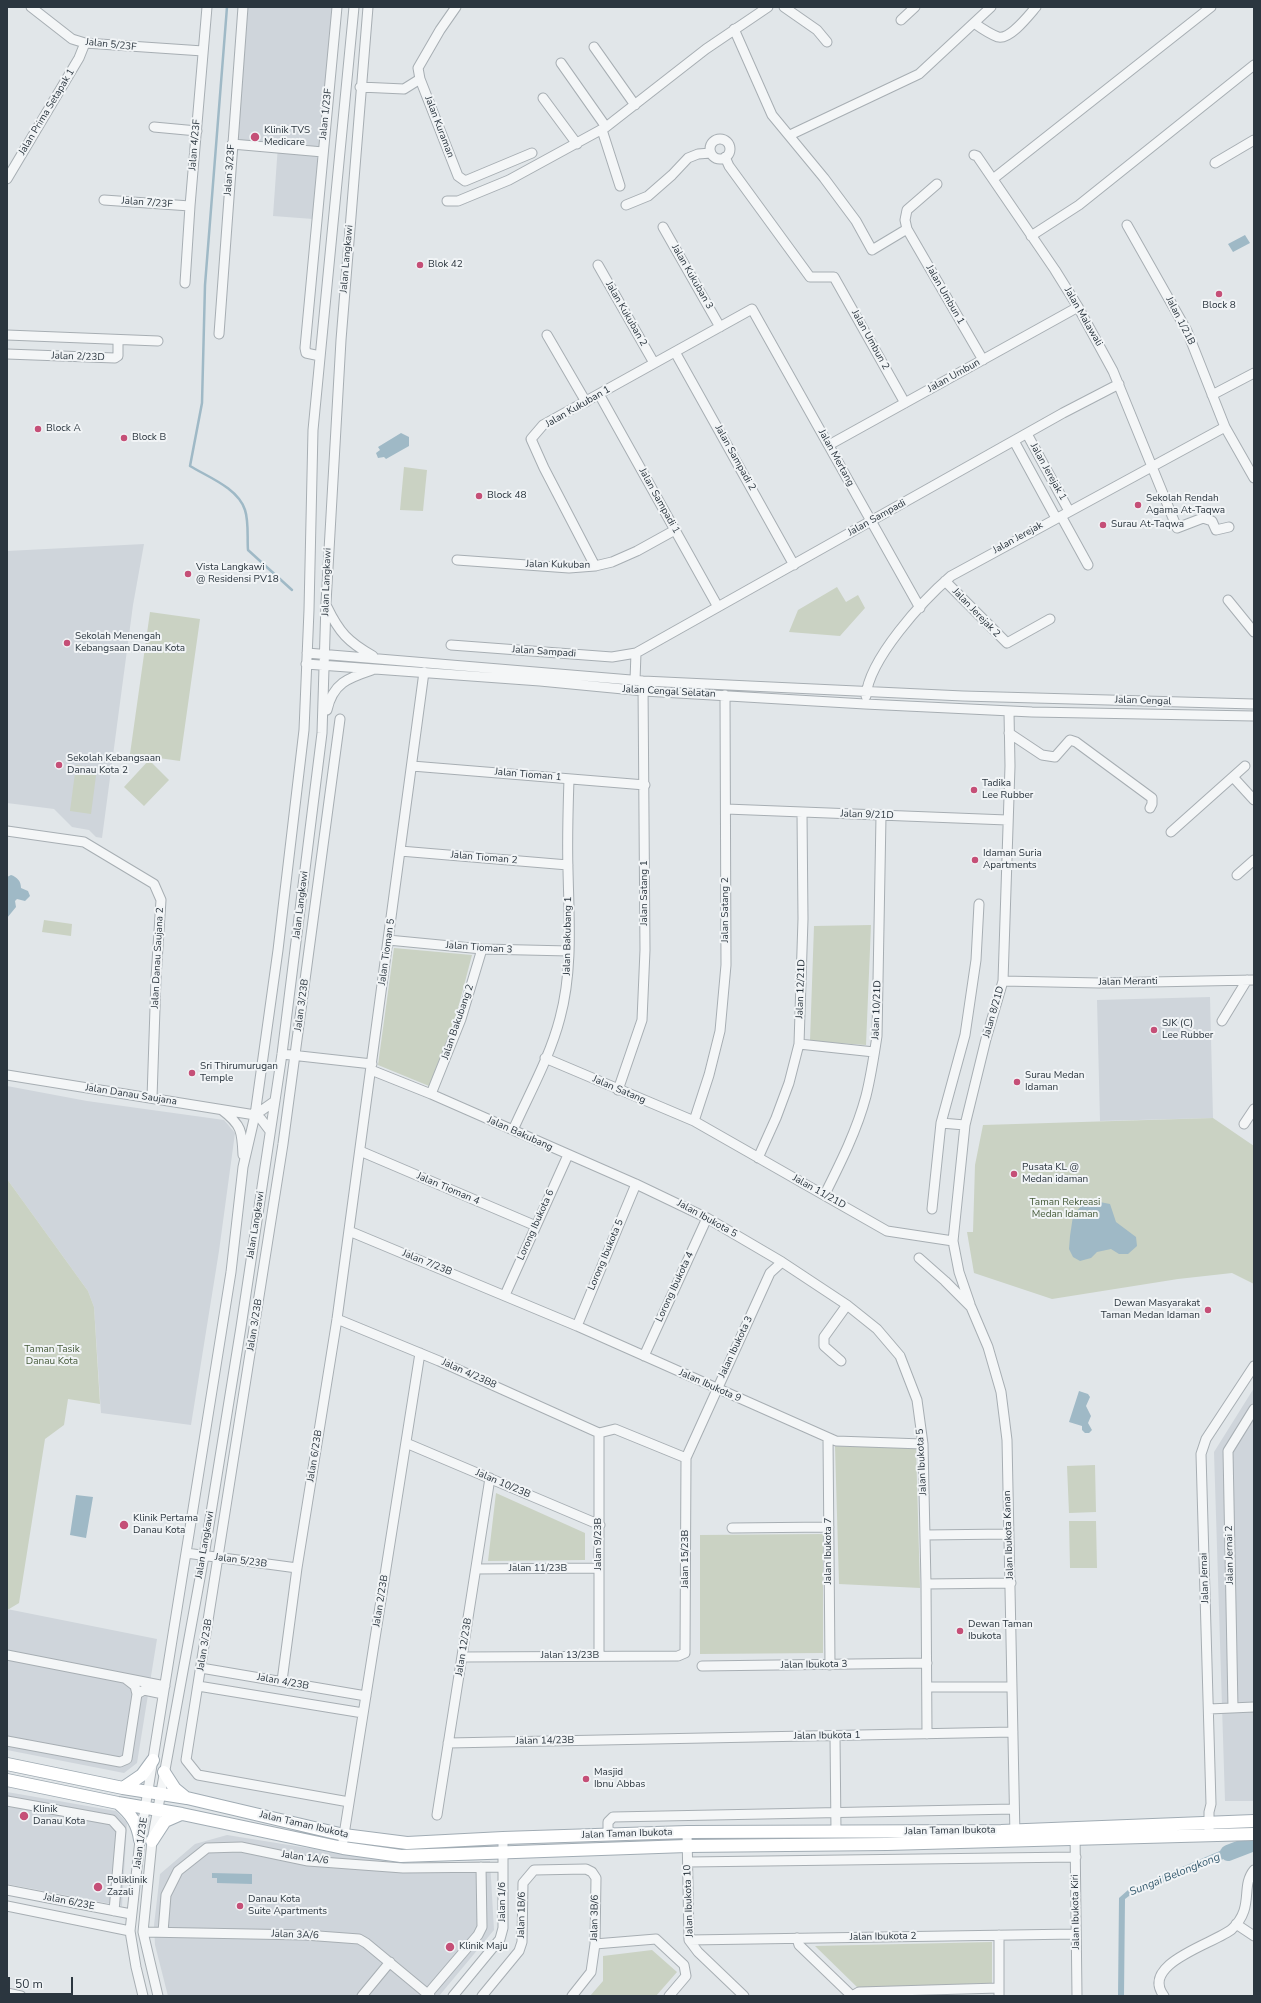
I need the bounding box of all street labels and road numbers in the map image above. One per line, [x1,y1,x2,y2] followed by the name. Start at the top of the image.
[85,36,137,54] street label: Jalan 5/23F
[16,67,78,157] street label: Jalan Prima Setapak 1
[317,88,335,140] street label: Jalan 1/23F
[422,94,456,160] street label: Jalan Kuraman
[187,119,203,171] street label: Jalan 4/23F
[222,144,238,196] street label: Jalan 3/23F
[121,195,173,211] street label: Jalan 7/23F
[338,224,356,294] street label: Jalan Langkawi
[669,242,715,312] street label: Jalan Kukuban 3
[923,263,967,327] street label: Jalan Umbun 1
[603,279,649,349] street label: Jalan Kukuban 2
[1061,285,1105,349] street label: Jalan Malawali
[1163,295,1197,347] street label: Jalan 1/21B
[849,308,891,372] street label: Jalan Umbun 2
[51,350,105,364] street label: Jalan 2/23D
[926,357,982,395] street label: Jalan Umbun
[543,384,613,430] street label: Jalan Kukuban 1
[712,423,758,493] street label: Jalan Sampadi 2
[815,427,857,489] street label: Jalan Mertang
[1027,441,1069,503] street label: Jalan Jerejak 1
[636,466,682,536] street label: Jalan Sampadi 1
[846,497,908,539] street label: Jalan Sampadi
[991,519,1045,557] street label: Jalan Jerejak
[320,548,334,616] street label: Jalan Langkawi
[526,558,590,572] street label: Jalan Kukuban
[950,586,1002,640] street label: Jalan Jerejak 2
[511,644,577,660] street label: Jalan Sampadi
[622,684,716,700] street label: Jalan Cengal Selatan
[1115,694,1171,708] street label: Jalan Cengal
[494,766,562,784] street label: Jalan Tioman 1
[840,808,894,822] street label: Jalan 9/21D
[450,849,518,867] street label: Jalan Tioman 2
[639,860,651,926] street label: Jalan Satang 1
[291,870,311,940] street label: Jalan Langkawi
[720,877,732,943] street label: Jalan Satang 2
[561,896,575,976] street label: Jalan Bakubang 1
[149,907,167,1009] street label: Jalan Danau Saujana 2
[376,918,398,986] street label: Jalan Tioman 5
[445,940,513,956] street label: Jalan Tioman 3
[794,959,808,1019] street label: Jalan 12/21D
[1098,975,1158,989] street label: Jalan Meranti
[292,978,312,1032] street label: Jalan 3/23B
[870,980,884,1040] street label: Jalan 10/21D
[439,983,477,1061] street label: Jalan Bakubang 2
[981,985,1007,1039] street label: Jalan 8/21D
[590,1073,648,1107] street label: Jalan Satang
[84,1082,178,1108] street label: Jalan Danau Saujana
[485,1114,555,1154] street label: Jalan Bakubang
[415,1170,481,1208] street label: Jalan Tioman 4
[790,1172,848,1212] street label: Jalan 11/21D
[515,1188,557,1262] street label: Lorong Ibukota 6
[245,1190,267,1260] street label: Jalan Langkawi
[675,1198,739,1240] street label: Jalan Ibukota 5
[586,1218,626,1292] street label: Lorong Ibukota 5
[400,1248,454,1278] street label: Jalan 7/23B
[654,1250,696,1324] street label: Lorong Ibukota 4
[245,1298,265,1352] street label: Jalan 3/23B
[716,1314,756,1380] street label: Jalan Ibukota 3
[440,1357,498,1391] street label: Jalan 4/23B8
[677,1367,743,1405] street label: Jalan Ibukota 9
[914,1428,930,1496] street label: Jalan Ibukota 5
[305,1429,325,1483] street label: Jalan 6/23B
[474,1467,532,1501] street label: Jalan 10/23B
[1001,1490,1017,1580] street label: Jalan Ibukota Kanan
[193,1510,217,1580] street label: Jalan Langkawi
[593,1518,605,1570] street label: Jalan 9/23B
[823,1518,835,1584] street label: Jalan Ibukota 7
[1223,1525,1237,1585] street label: Jalan Jernai 2
[680,1530,692,1588] street label: Jalan 15/23B
[214,1551,268,1571] street label: Jalan 5/23B
[1198,1553,1212,1603] street label: Jalan Jernai
[509,1563,567,1575] street label: Jalan 11/23B
[371,1574,391,1628] street label: Jalan 2/23B
[453,1617,475,1677] street label: Jalan 12/23B
[195,1618,215,1672] street label: Jalan 3/23B
[541,1650,599,1662] street label: Jalan 13/23B
[780,1658,848,1672] street label: Jalan Ibukota 3
[256,1672,310,1692] street label: Jalan 4/23B
[793,1729,861,1743] street label: Jalan Ibukota 1
[516,1734,574,1748] street label: Jalan 14/23B
[258,1809,350,1841] street label: Jalan Taman Ibukota
[131,1817,151,1869] street label: Jalan 1/23E
[904,1824,996,1838] street label: Jalan Taman Ibukota
[581,1826,673,1842] street label: Jalan Taman Ibukota
[281,1849,329,1867] street label: Jalan 1A/6
[682,1864,696,1938] street label: Jalan Ibukota 10
[1069,1874,1083,1950] street label: Jalan Ibukota Kiri
[497,1882,509,1922] street label: Jalan 1/6
[42,1891,96,1913] street label: Jalan 6/23E
[516,1892,528,1938] street label: Jalan 1B/6
[589,1895,601,1941] street label: Jalan 3B/6
[271,1928,319,1942] street label: Jalan 3A/6
[849,1930,917,1944] street label: Jalan Ibukota 2

